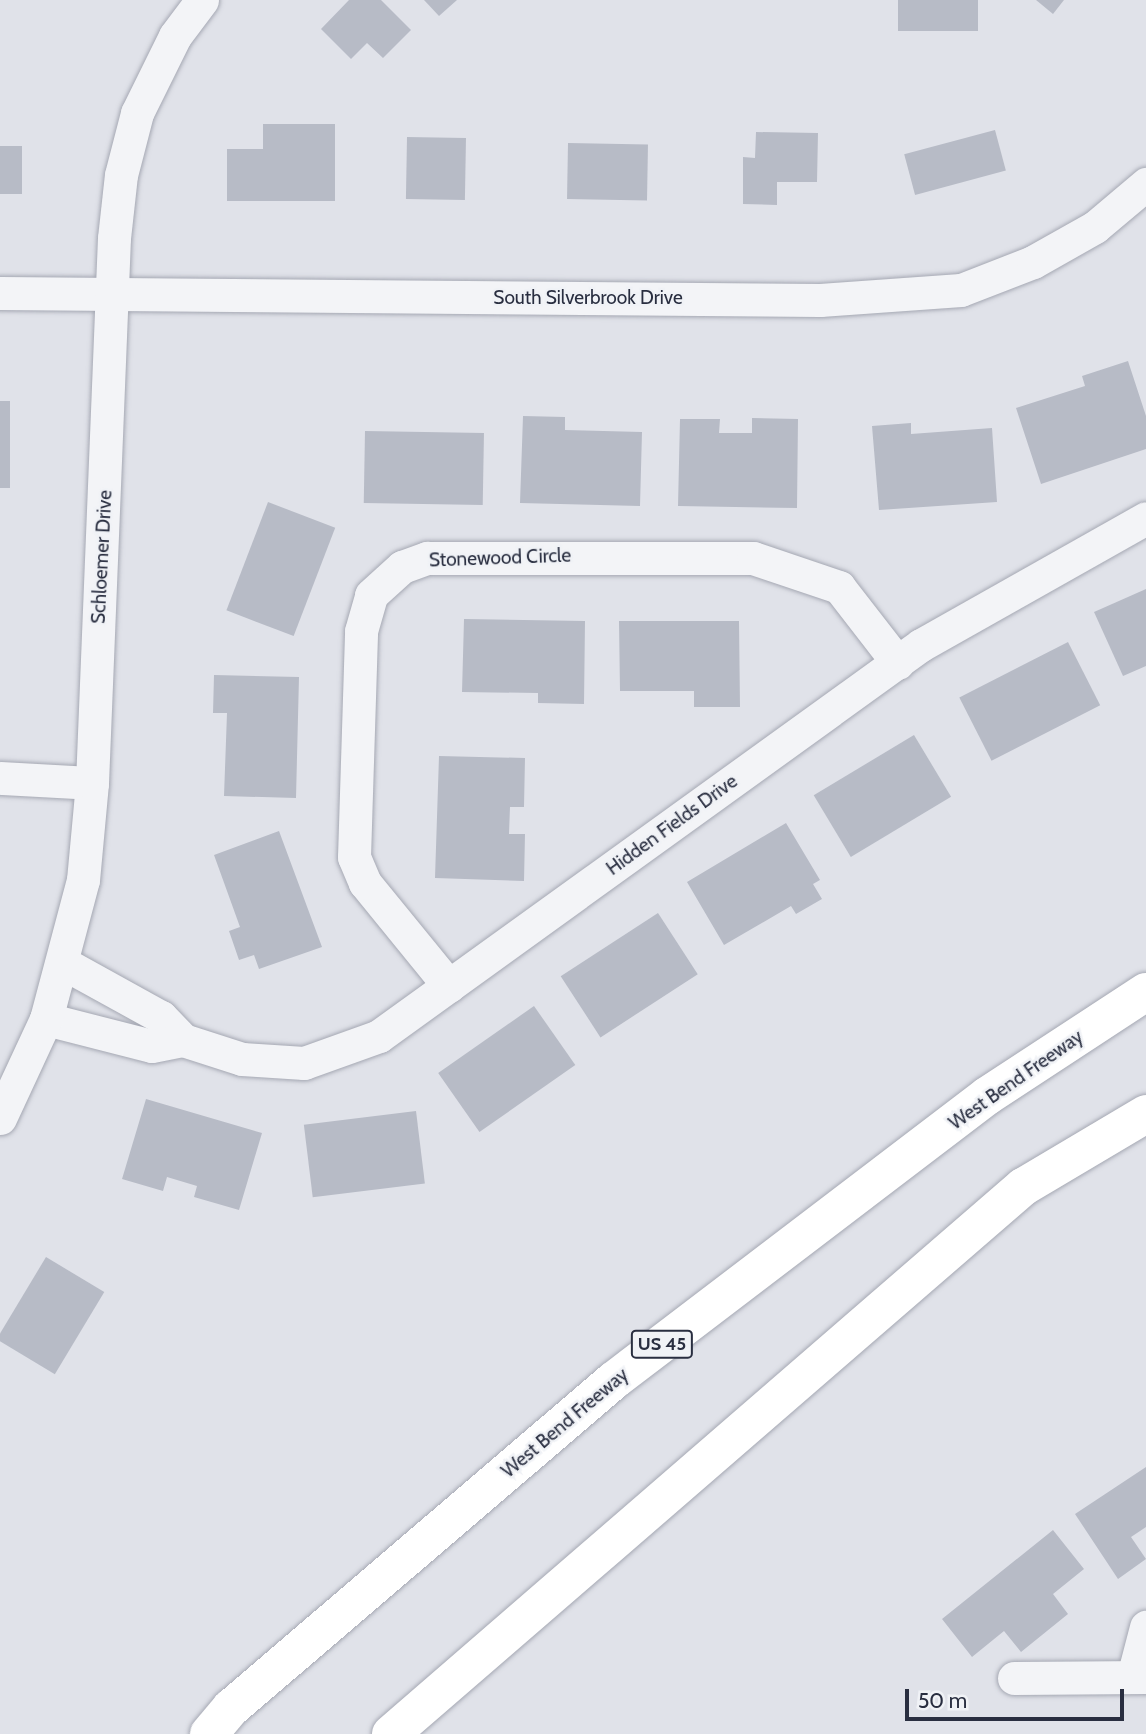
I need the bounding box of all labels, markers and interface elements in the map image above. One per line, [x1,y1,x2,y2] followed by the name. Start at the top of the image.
[493,287,683,309] street label: South Silverbrook Drive
[87,490,117,624] street label: Schloemer Drive
[429,544,571,572] street label: Stonewood Circle
[602,770,742,880] street label: Hidden Fields Drive
[945,1025,1087,1135] street label: West Bend Freeway
[630,1330,694,1358] road number: US 45
[497,1363,633,1483] street label: West Bend Freeway
[908,1674,1127,1718] scale bar
[918,1688,967,1713] text: 50 m

